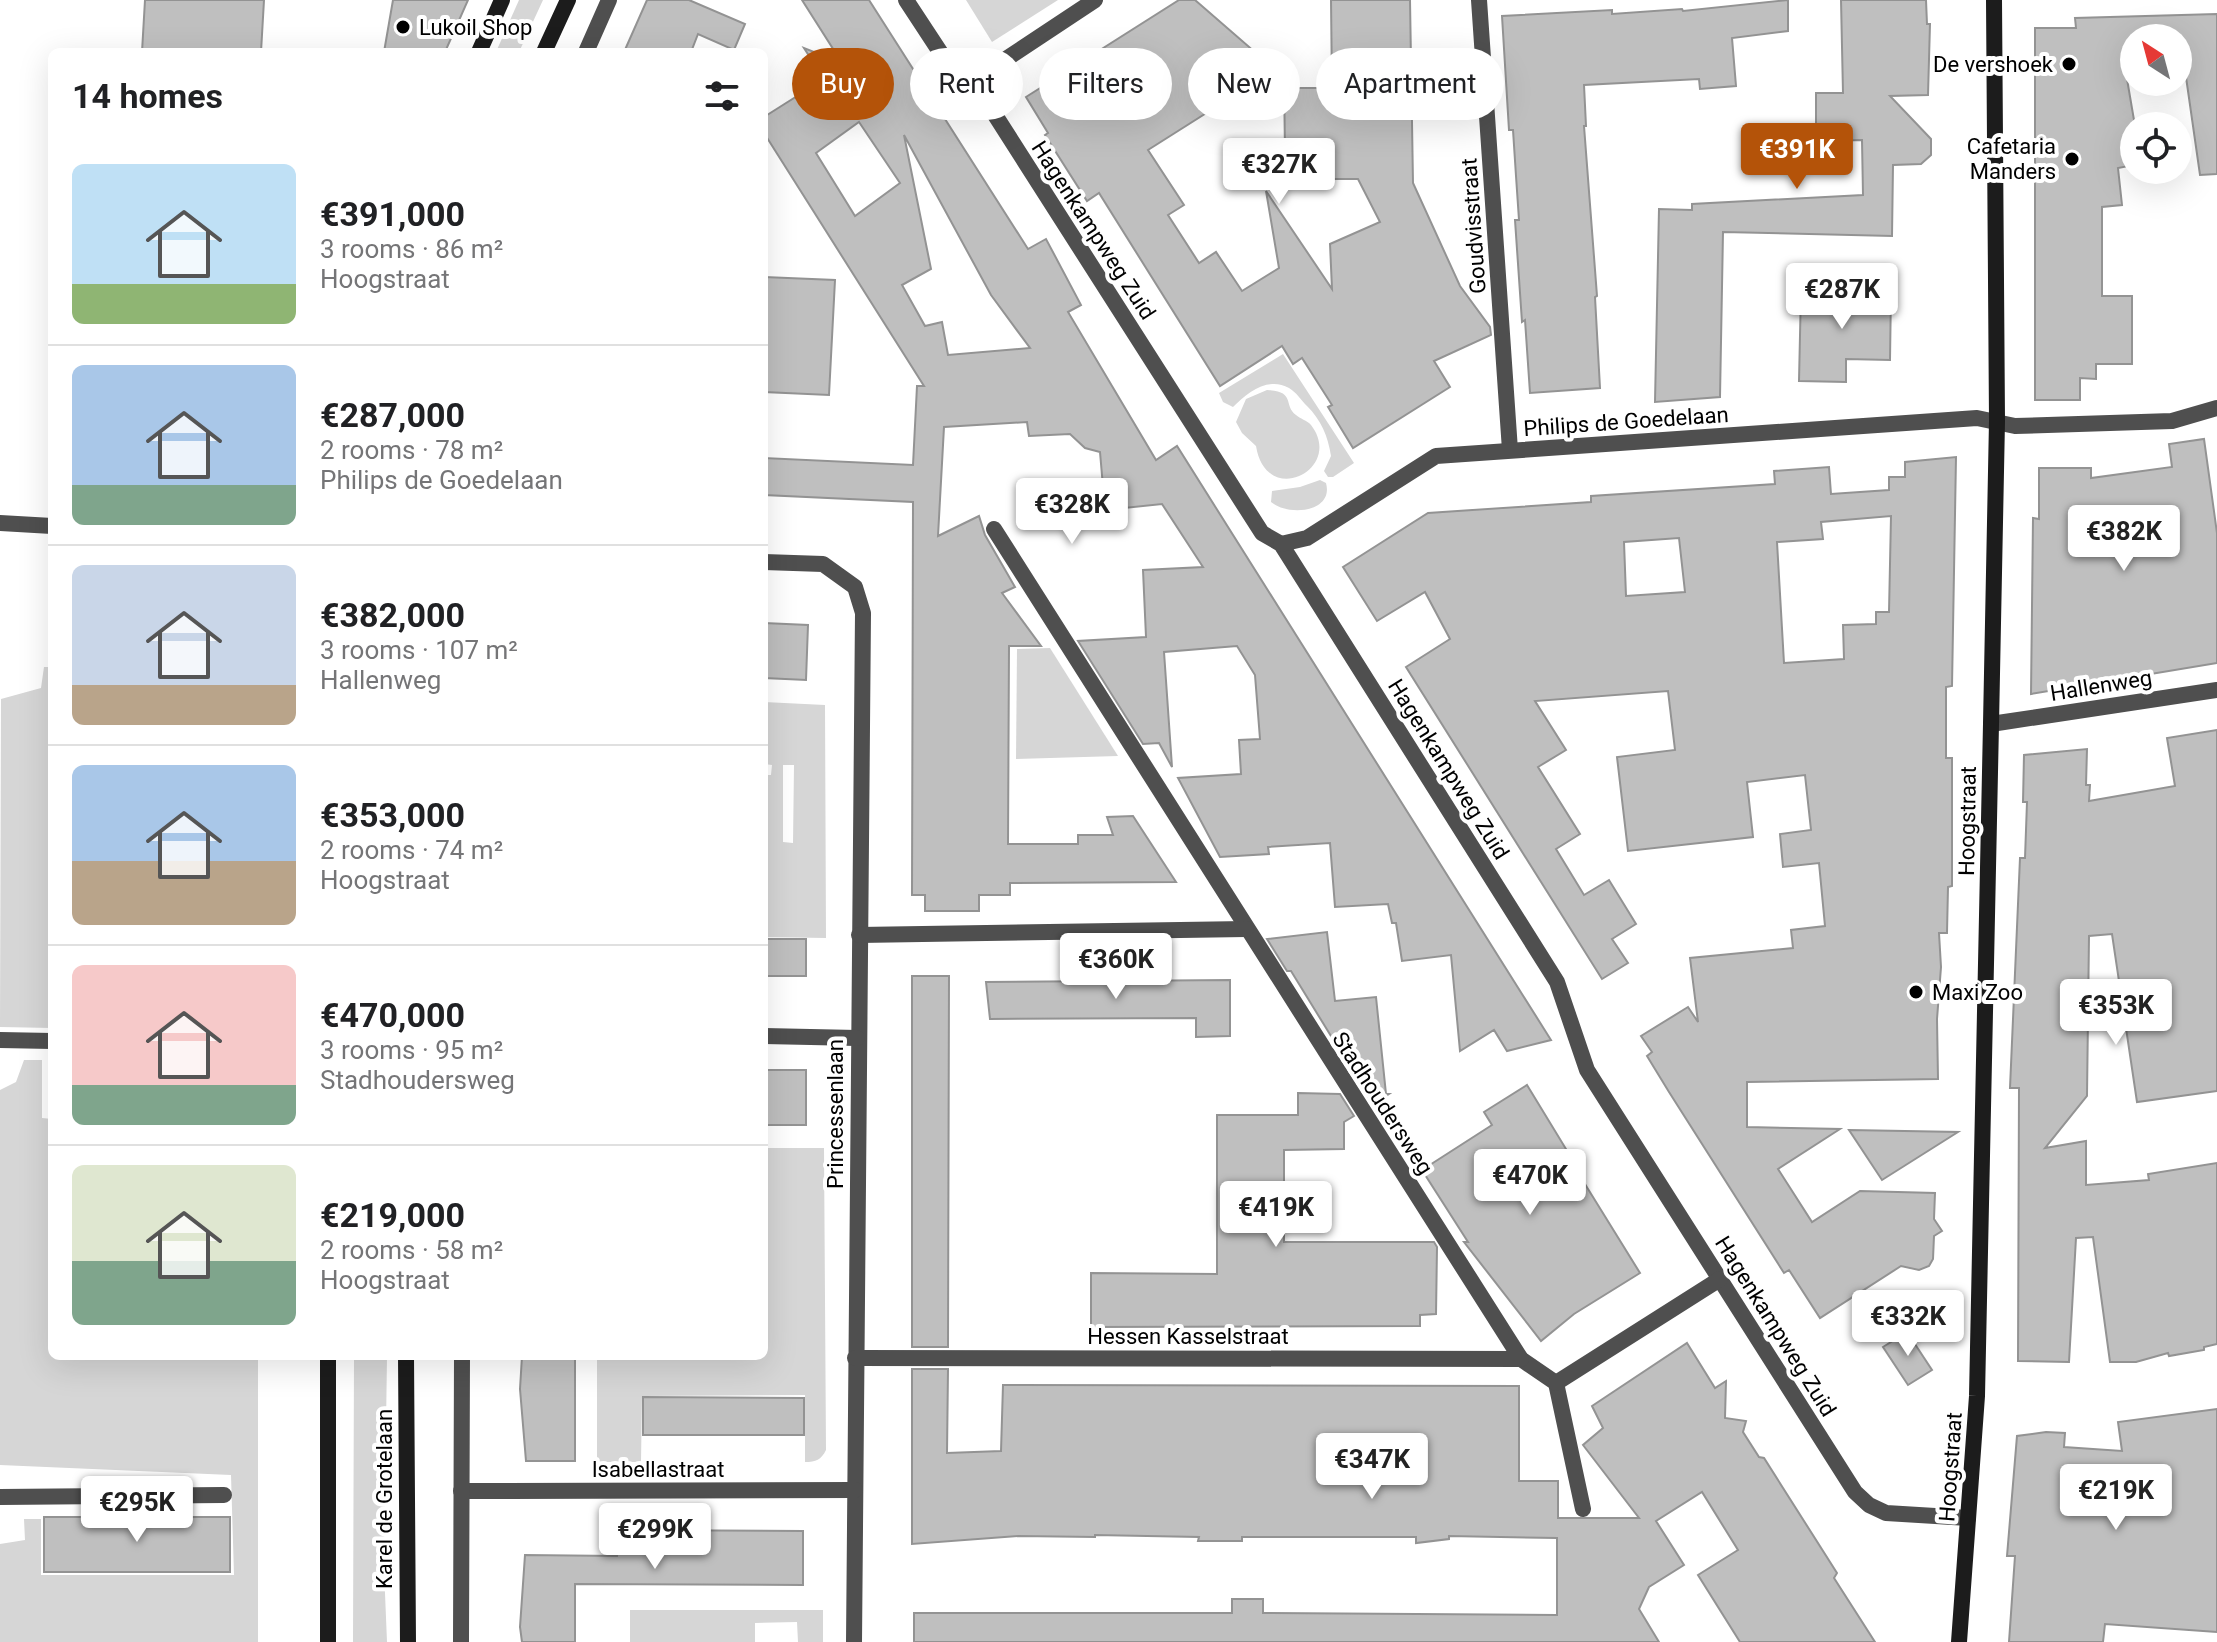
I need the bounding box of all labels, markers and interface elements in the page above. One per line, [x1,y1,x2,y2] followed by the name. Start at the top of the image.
[419,15,532,40] place label: Lukoil Shop
[394,18,412,36] marker: Lukoil Shop
[2120,24,2192,96] north arrow
[2120,24,2192,184] map controls
[792,48,894,120] chip: Buy
[910,48,1023,120] chip: Rent
[1039,48,1172,120] chip: Filters
[1188,48,1300,120] chip: New
[1316,48,1504,120] chip: Apartment
[1933,52,2054,77] place label: De vershoek
[2060,55,2078,73] marker: De vershoek
[700,74,744,118] icon: filters
[72,76,223,116] text: 14 homes
[2120,112,2192,184] button: locate
[1741,123,1853,191] pin: €391K
[1759,134,1835,164] text: €391K
[1967,134,2056,184] place label: Cafetaria Manders
[1027,136,1161,324] street label: Hagenkampweg Zuid
[1223,138,1335,206] pin: €327K
[1241,149,1317,179] text: €327K
[2063,150,2081,168] marker: Cafetaria Manders
[1456,157,1491,295] street label: Goudvisstraat
[320,194,465,234] text: €391,000
[136,196,232,292] icon: home
[320,234,503,264] text: 3 rooms · 86 m²
[1786,263,1898,331] pin: €287K
[320,264,450,294] text: Hoogstraat
[1804,274,1880,304] text: €287K
[320,395,465,435] text: €287,000
[136,397,232,493] icon: home
[1523,402,1729,441] street label: Philips de Goedelaan
[320,435,503,465] text: 2 rooms · 78 m²
[320,465,563,495] text: Philips de Goedelaan
[1016,478,1128,546] pin: €328K
[1034,489,1110,519] text: €328K
[2068,505,2180,573] pin: €382K
[2086,516,2162,546] text: €382K
[320,595,465,635] text: €382,000
[136,597,232,693] icon: home
[320,635,518,665] text: 3 rooms · 107 m²
[320,665,441,695] text: Hallenweg
[2048,665,2154,706] street label: Hallenweg
[1383,675,1514,864] street label: Hagenkampweg Zuid
[1954,766,1981,876] street label: Hoogstraat
[320,795,465,835] text: €353,000
[136,797,232,893] icon: home
[320,835,503,865] text: 2 rooms · 74 m²
[320,865,450,895] text: Hoogstraat
[1060,933,1172,1001] pin: €360K
[1078,944,1154,974] text: €360K
[2060,979,2172,1047] pin: €353K
[1932,980,2023,1005] place label: Maxi Zoo
[1907,983,1925,1001] marker: Maxi Zoo
[2078,990,2154,1020] text: €353K
[320,995,465,1035] text: €470,000
[136,997,232,1093] icon: home
[1327,1027,1438,1179] street label: Stadhoudersweg
[320,1035,503,1065] text: 3 rooms · 95 m²
[823,1039,848,1189] street label: Princessenlaan
[320,1065,515,1095] text: Stadhoudersweg
[1474,1149,1586,1217] pin: €470K
[1492,1160,1568,1190] text: €470K
[1220,1181,1332,1249] pin: €419K
[1238,1192,1314,1222] text: €419K
[320,1195,465,1235] text: €219,000
[136,1197,232,1293] icon: home
[1710,1232,1841,1421] street label: Hagenkampweg Zuid
[320,1235,503,1265] text: 2 rooms · 58 m²
[320,1265,450,1295] text: Hoogstraat
[1852,1290,1964,1358] pin: €332K
[1870,1301,1946,1331] text: €332K
[1087,1324,1289,1349] street label: Hessen Kasselstraat
[372,1409,397,1589] street label: Karel de Grotelaan
[1934,1411,1967,1523] street label: Hoogstraat
[1316,1433,1428,1501] pin: €347K
[1334,1444,1410,1474] text: €347K
[592,1457,724,1482] street label: Isabellastraat
[2060,1464,2172,1532] pin: €219K
[2078,1475,2154,1505] text: €219K
[81,1476,193,1544] pin: €295K
[99,1487,175,1517] text: €295K
[599,1503,711,1571] pin: €299K
[617,1514,693,1544] text: €299K

